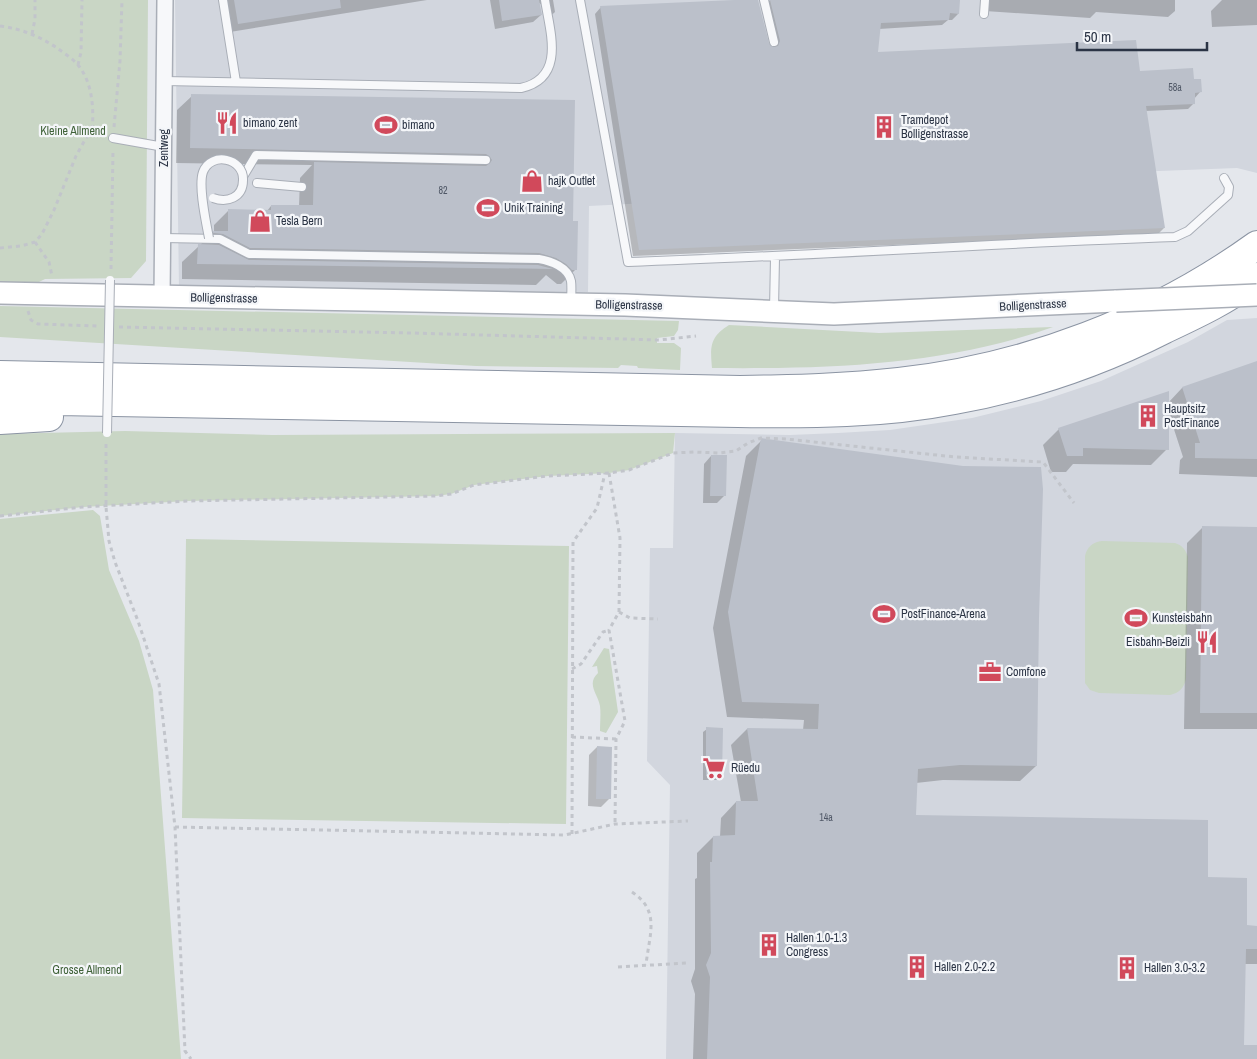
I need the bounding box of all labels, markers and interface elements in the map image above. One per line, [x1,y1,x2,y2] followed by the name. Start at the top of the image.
[1077,20,1207,52] scale bar
[1084,26,1111,47] text: 50 m
[1168,81,1182,94] house number: 58a
[214,110,240,136] restaurant icon: bimano zent
[373,112,399,138] sports icon: bimano
[901,112,968,142] place label: Tramdepot Bolligenstrasse
[871,114,897,140] building icon: Tramdepot Bolligenstrasse
[243,115,297,131] place label: bimano zent
[402,117,435,133] place label: bimano
[40,123,106,139] park label: Kleine Allmend
[156,129,172,167] street label: Zentweg
[519,168,545,194] shop icon: hajk Outlet
[548,173,595,189] place label: hajk Outlet
[438,184,448,197] house number: 82
[475,195,501,221] sports icon: Unik Training
[504,200,564,216] place label: Unik Training
[247,208,273,234] shop icon: Tesla Bern
[276,213,323,229] place label: Tesla Bern
[190,289,258,307] street label: Bolligenstrasse
[999,295,1067,315] street label: Bolligenstrasse
[595,296,663,314] street label: Bolligenstrasse
[1164,401,1219,431] place label: Hauptsitz PostFinance
[1135,403,1161,429] building icon: Hauptsitz PostFinance
[871,601,897,627] sports icon: PostFinance-Arena
[1123,605,1149,631] sports icon: Kunsteisbahn
[901,606,986,622] place label: PostFinance-Arena
[1152,610,1212,626] place label: Kunsteisbahn
[1194,629,1220,655] restaurant icon: Eisbahn-Beizli
[1126,634,1190,650] place label: Eisbahn-Beizli
[977,659,1003,685] office icon: Comfone
[1006,664,1046,680] place label: Comfone
[701,755,727,781] supermarket icon: Rüedu
[731,760,760,776] place label: Rüedu
[819,811,833,824] house number: 14a
[786,930,847,960] place label: Hallen 1.0-1.3 Congress
[756,932,782,958] building icon: Hallen 1.0-1.3 Congress
[904,954,930,980] building icon: Hallen 2.0-2.2
[1114,955,1140,981] building icon: Hallen 3.0-3.2
[934,959,995,975] place label: Hallen 2.0-2.2
[1144,960,1205,976] place label: Hallen 3.0-3.2
[52,962,122,978] park label: Grosse Allmend

